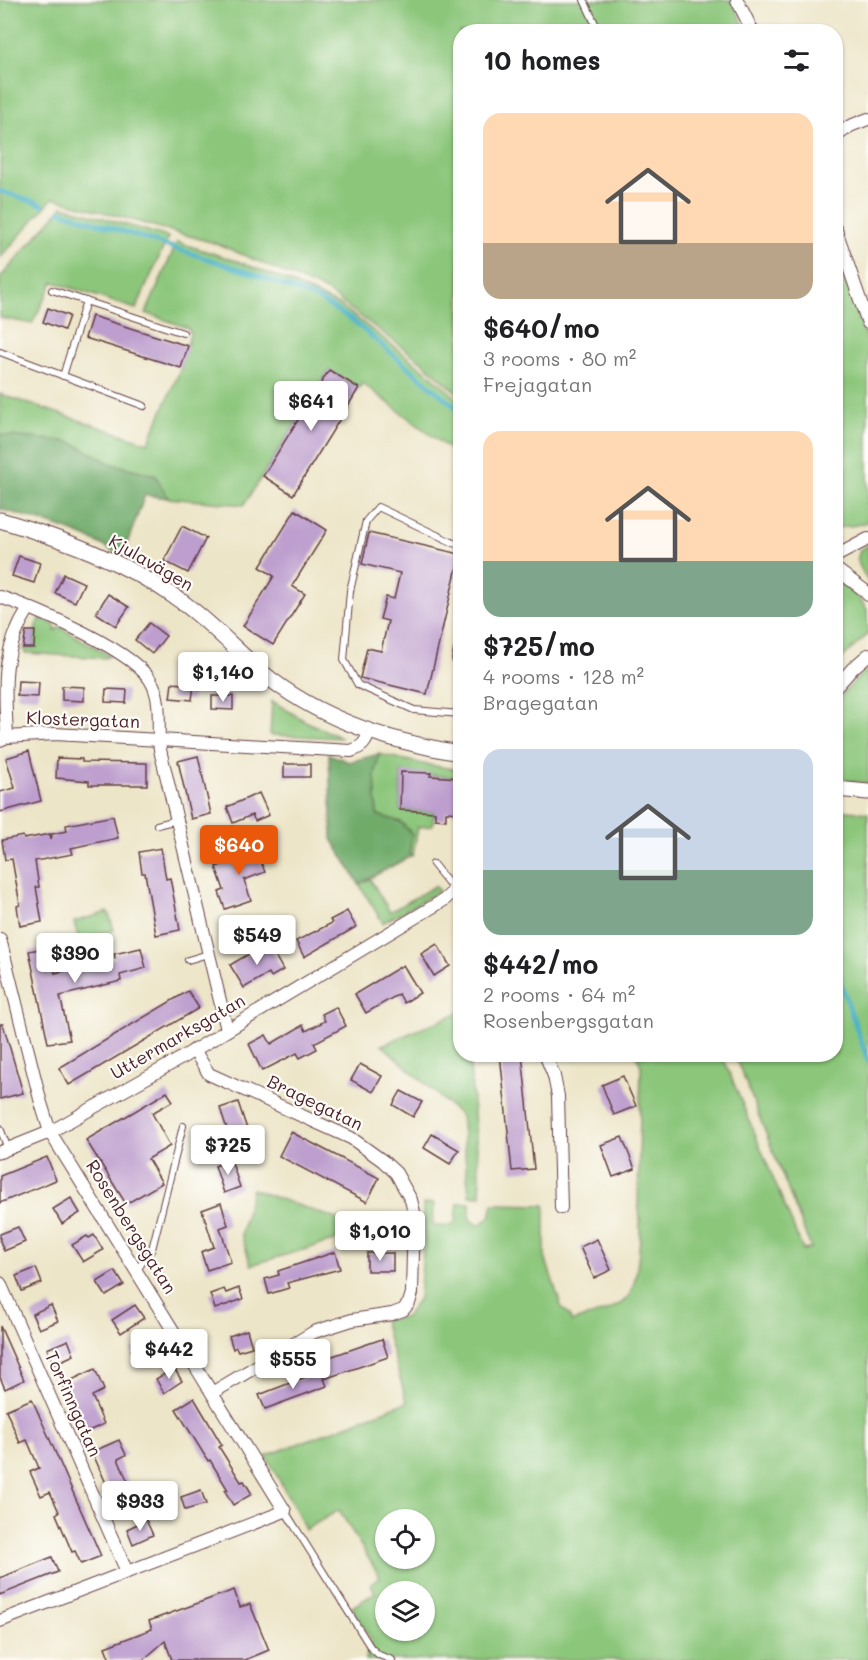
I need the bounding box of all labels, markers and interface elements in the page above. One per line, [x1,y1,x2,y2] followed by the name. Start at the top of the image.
[483,43,601,77] text: 10 homes
[780,44,813,77] icon: filters
[594,152,702,260] icon: home
[483,311,600,345] text: $640/mo
[483,345,636,371] text: 3 rooms · 80 m²
[483,371,592,397] text: Frejagatan
[275,381,347,432] pin: $641
[288,387,334,413] text: $641
[594,470,702,578] icon: home
[105,528,198,596] street label: Kjulavägen
[483,629,595,663] text: $725/mo
[174,652,272,703] pin: $1,140
[192,658,254,684] text: $1,140
[483,663,644,689] text: 4 rooms · 128 m²
[483,689,598,715] text: Bragegatan
[26,705,140,733] street label: Klostergatan
[594,788,702,896] icon: home
[203,825,275,876] pin: $640
[214,831,264,857] text: $640
[221,915,293,966] pin: $549
[233,921,281,947] text: $549
[39,933,111,984] pin: $390
[50,939,100,965] text: $390
[483,947,598,981] text: $442/mo
[483,981,635,1007] text: 2 rooms · 64 m²
[106,988,249,1084] street label: Uttermarksgatan
[483,1007,654,1033] text: Rosenbergsgatan
[264,1069,367,1136] street label: Bragegatan
[192,1125,264,1176] pin: $725
[205,1131,251,1157] text: $725
[81,1155,183,1298] street label: Rosenbergsgatan
[331,1211,429,1262] pin: $1,010
[349,1217,411,1243] text: $1,010
[133,1329,205,1380] pin: $442
[145,1335,193,1361] text: $442
[257,1339,329,1390] pin: $555
[269,1345,317,1371] text: $555
[40,1347,108,1460] street label: Torfinngatan
[104,1481,176,1532] pin: $933
[116,1487,164,1513] text: $933
[375,1509,435,1641] map controls
[375,1509,435,1569] button: locate
[375,1581,435,1641] button: layers

